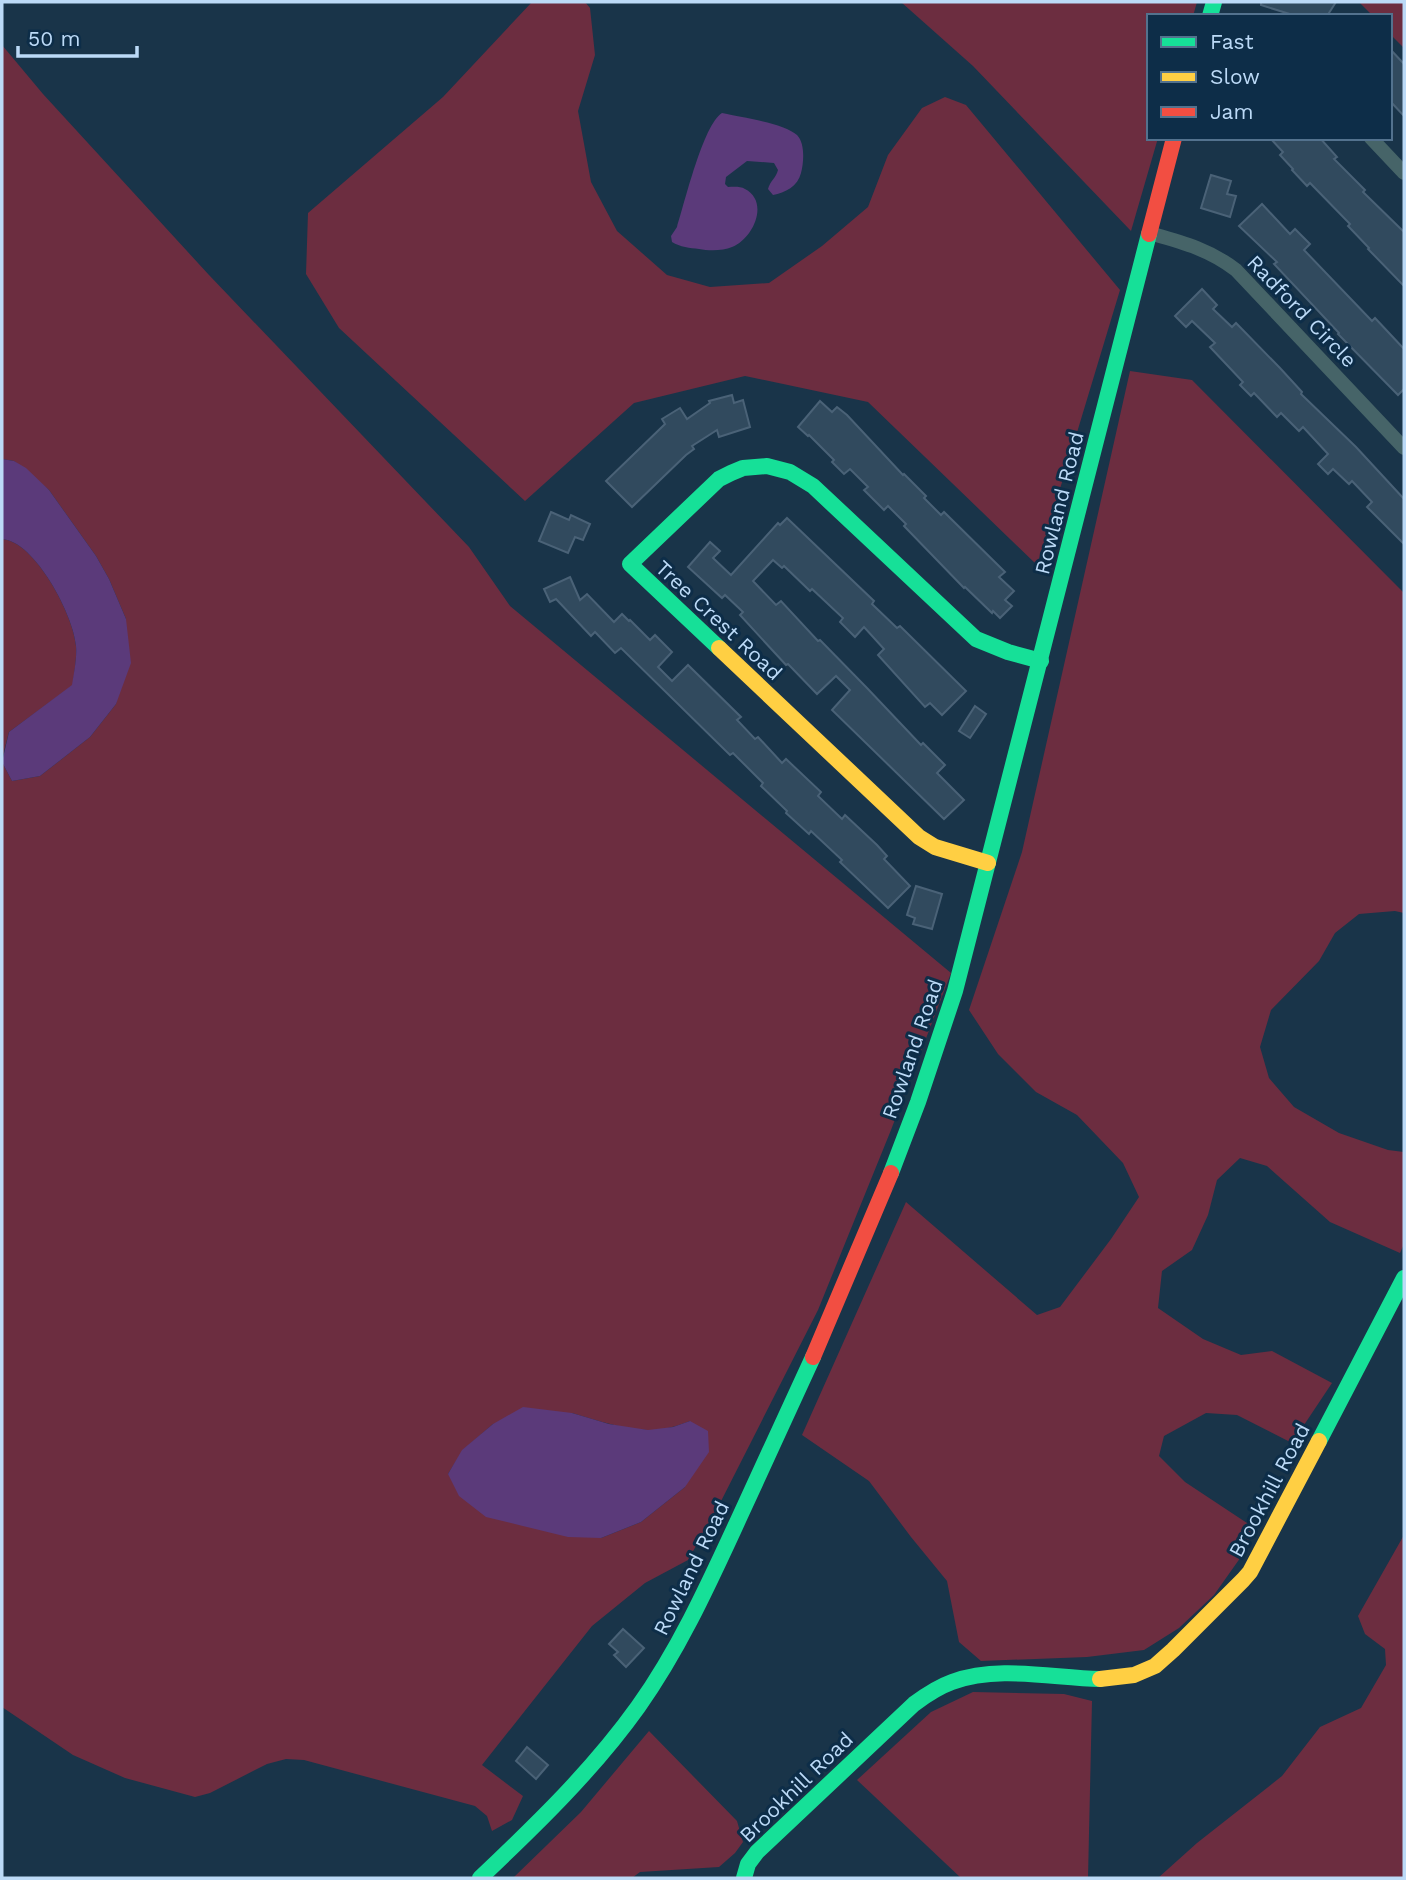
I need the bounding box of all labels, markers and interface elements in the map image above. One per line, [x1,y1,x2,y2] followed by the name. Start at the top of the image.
[18,14,136,58] scale bar
[1147,14,1392,140] legend
[28,26,80,51] text: 50 m
[1210,29,1254,54] text: Fast
[1210,64,1260,89] text: Slow
[1210,99,1253,124] text: Jam
[1242,250,1362,372] street label: Radford Circle
[1029,429,1089,577] street label: Rowland Road
[651,555,787,685] street label: Tree Crest Road
[876,976,948,1122] street label: Rowland Road
[1223,1419,1315,1561] street label: Brookhill Road
[648,1497,734,1639] street label: Rowland Road
[734,1727,858,1847] street label: Brookhill Road

